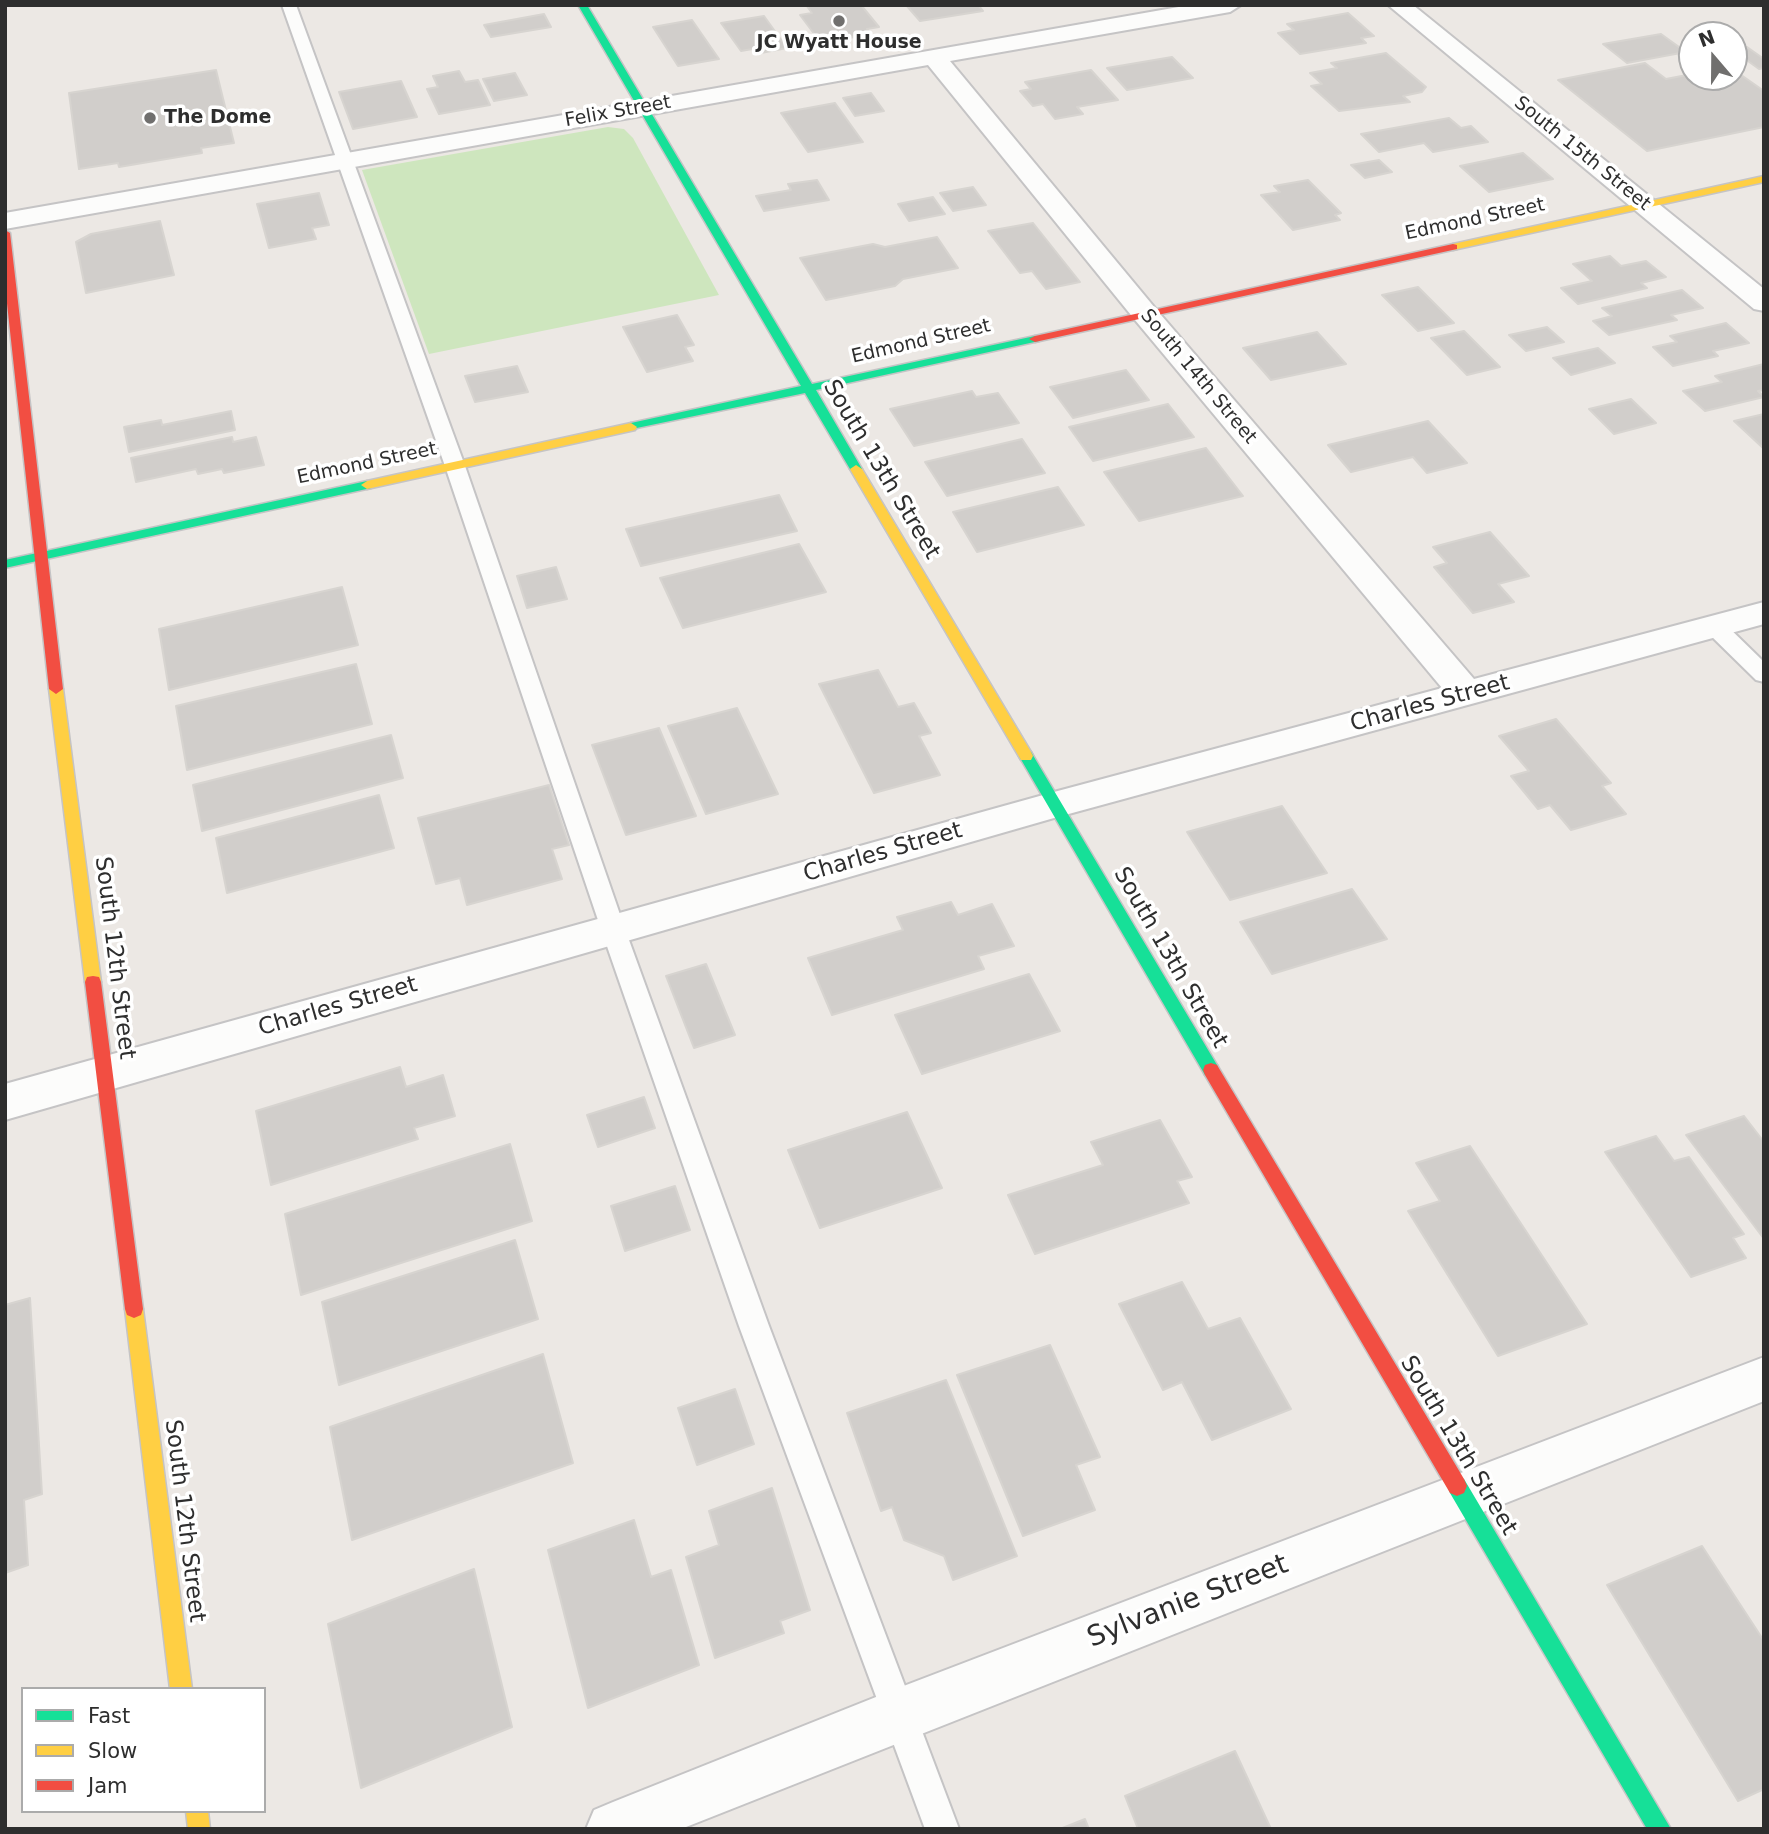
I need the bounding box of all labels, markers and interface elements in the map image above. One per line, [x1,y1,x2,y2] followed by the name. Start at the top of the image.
[831,13,847,29] marker: JC Wyatt House
[1678,21,1748,91] north arrow
[1695,25,1718,51] text: N
[756,32,922,54] place label: JC Wyatt House
[563,91,673,133] street label: Felix Street
[1509,92,1655,216] street label: South 15th Street
[164,107,271,129] place label: The Dome
[142,110,158,126] marker: The Dome
[1403,194,1547,246] street label: Edmond Street
[1135,305,1261,449] street label: South 14th Street
[849,315,993,369] street label: Edmond Street
[817,375,945,565] street label: South 13th Street
[295,438,439,490] street label: Edmond Street
[1347,669,1513,739] street label: Charles Street
[800,817,966,889] street label: Charles Street
[88,855,140,1061] street label: South 12th Street
[1107,863,1233,1053] street label: South 13th Street
[255,971,421,1043] street label: Charles Street
[1394,1351,1522,1541] street label: South 13th Street
[158,1418,210,1624] street label: South 12th Street
[1083,1548,1293,1656] street label: Sylvanie Street
[21,1687,266,1813] legend
[88,1704,130,1728] text: Fast
[88,1739,137,1763] text: Slow
[88,1774,128,1798] text: Jam

